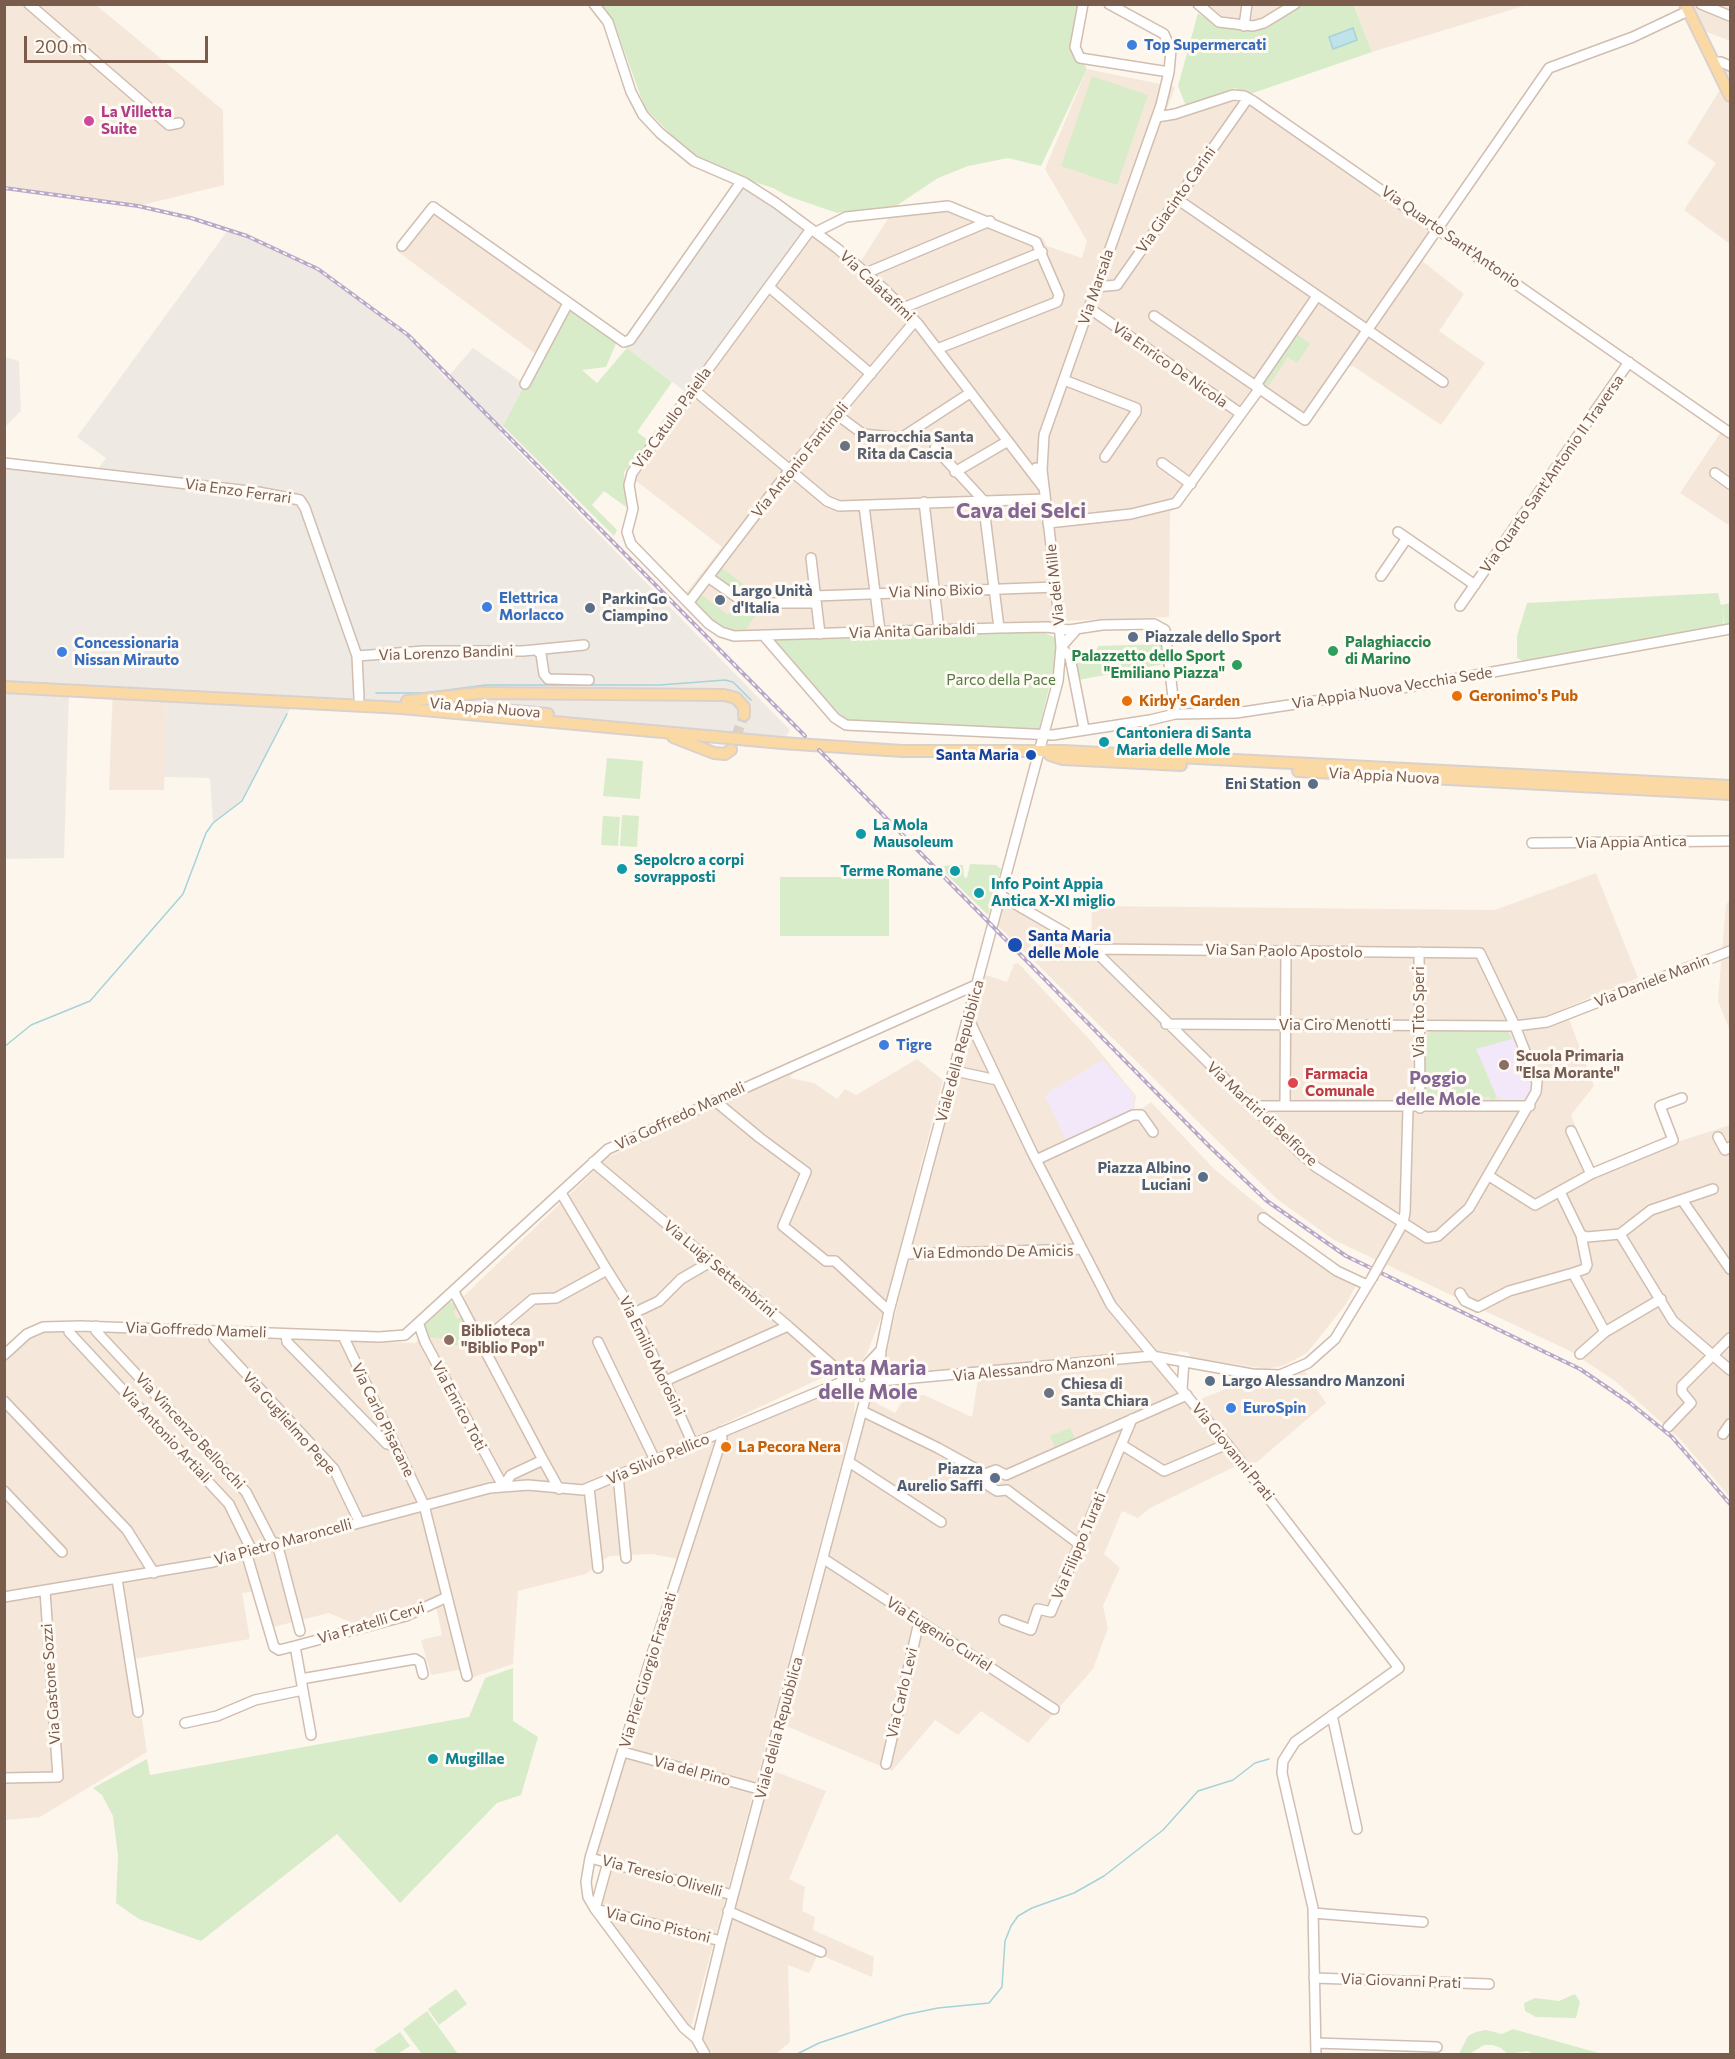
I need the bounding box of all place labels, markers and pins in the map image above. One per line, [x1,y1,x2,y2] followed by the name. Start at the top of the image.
[1144,36,1266,54] place label: Top Supermercati
[1125,38,1139,52] marker: Top Supermercati
[101,103,172,138] place label: La Villetta Suite
[82,114,96,128] marker: La Villetta Suite
[857,428,974,463] place label: Parrocchia Santa Rita da Cascia
[838,439,852,453] marker: Parrocchia Santa Rita da Cascia
[732,582,813,617] place label: Largo Unità d'Italia
[499,589,564,624] place label: Elettrica Morlacco
[602,590,668,625] place label: ParkinGo Ciampino
[713,593,727,607] marker: Largo Unità d'Italia
[480,600,494,614] marker: Elettrica Morlacco
[583,601,597,615] marker: ParkinGo Ciampino
[1145,628,1281,646] place label: Piazzale dello Sport
[1126,630,1140,644] marker: Piazzale dello Sport
[1345,633,1431,668] place label: Palaghiaccio di Marino
[74,634,179,669] place label: Concessionaria Nissan Mirauto
[1326,644,1340,658] marker: Palaghiaccio di Marino
[55,645,69,659] marker: Concessionaria Nissan Mirauto
[1072,647,1225,682] place label: Palazzetto dello Sport "Emiliano Piazza"
[1230,658,1244,672] marker: Palazzetto dello Sport "Emiliano Piazza"
[1469,687,1578,705] place label: Geronimo's Pub
[1450,689,1464,703] marker: Geronimo's Pub
[1139,692,1240,710] place label: Kirby's Garden
[1120,694,1134,708] marker: Kirby's Garden
[1116,724,1251,759] place label: Cantoniera di Santa Maria delle Mole
[1097,735,1111,749] marker: Cantoniera di Santa Maria delle Mole
[936,746,1019,764] place label: Santa Maria
[1024,748,1038,762] marker: Santa Maria
[1225,775,1301,793] place label: Eni Station
[1306,777,1320,791] marker: Eni Station
[873,816,953,851] place label: La Mola Mausoleum
[854,827,868,841] marker: La Mola Mausoleum
[634,851,744,886] place label: Sepolcro a corpi sovrapposti
[615,862,629,876] marker: Sepolcro a corpi sovrapposti
[840,862,943,880] place label: Terme Romane
[948,864,962,878] marker: Terme Romane
[991,875,1115,910] place label: Info Point Appia Antica X-XI miglio
[972,886,986,900] marker: Info Point Appia Antica X-XI miglio
[1028,927,1111,962] place label: Santa Maria delle Mole
[1006,936,1024,954] marker: Santa Maria delle Mole
[896,1036,932,1054] place label: Tigre
[877,1038,891,1052] marker: Tigre
[1516,1047,1624,1082] place label: Scuola Primaria "Elsa Morante"
[1497,1058,1511,1072] marker: Scuola Primaria "Elsa Morante"
[1305,1065,1374,1100] place label: Farmacia Comunale
[1286,1076,1300,1090] marker: Farmacia Comunale
[1097,1159,1191,1194] place label: Piazza Albino Luciani
[1196,1170,1210,1184] marker: Piazza Albino Luciani
[461,1322,545,1357] place label: Biblioteca "Biblio Pop"
[442,1333,456,1347] marker: Biblioteca "Biblio Pop"
[1222,1372,1405,1390] place label: Largo Alessandro Manzoni
[1203,1374,1217,1388] marker: Largo Alessandro Manzoni
[1061,1375,1149,1410] place label: Chiesa di Santa Chiara
[1042,1386,1056,1400] marker: Chiesa di Santa Chiara
[1243,1399,1306,1417] place label: EuroSpin
[1224,1401,1238,1415] marker: EuroSpin
[738,1438,841,1456] place label: La Pecora Nera
[719,1440,733,1454] marker: La Pecora Nera
[897,1460,983,1495] place label: Piazza Aurelio Saffi
[988,1471,1002,1485] marker: Piazza Aurelio Saffi
[445,1750,504,1768] place label: Mugillae
[426,1752,440,1766] marker: Mugillae

